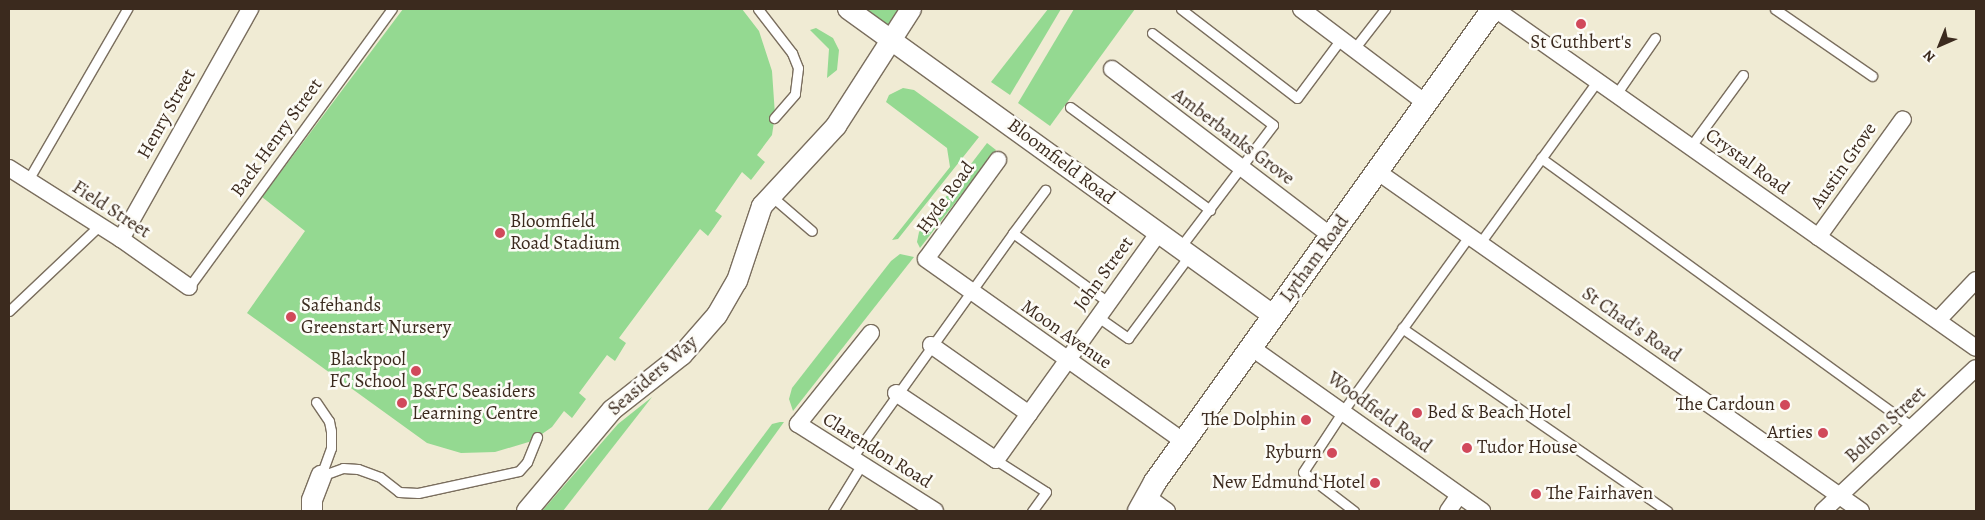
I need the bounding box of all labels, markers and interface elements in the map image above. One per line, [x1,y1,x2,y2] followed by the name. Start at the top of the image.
[1575,18,1587,30] marker: St Cuthbert's
[1915,20,1965,70] north arrow
[1530,32,1632,54] place label: St Cuthbert's
[1919,46,1940,67] text: N
[133,65,201,163] street label: Henry Street
[226,74,328,202] street label: Back Henry Street
[1167,84,1299,190] street label: Amberbanks Grove
[1003,114,1119,210] street label: Bloomfield Road
[1806,119,1882,213] street label: Austin Grove
[1701,124,1793,200] street label: Crystal Road
[912,157,980,239] street label: Hyde Road
[68,176,154,244] street label: Field Street
[510,211,620,255] place label: Bloomfield Road Stadium
[1276,211,1354,307] street label: Lytham Road
[494,227,506,239] marker: Bloomfield Road Stadium
[1070,233,1138,315] street label: John Street
[1577,283,1685,367] street label: St Chad's Road
[301,295,451,339] place label: Safehands Greenstart Nursery
[1016,295,1116,375] street label: Moon Avenue
[285,311,297,323] marker: Safehands Greenstart Nursery
[604,331,702,421] street label: Seasiders Way
[329,349,406,393] place label: Blackpool FC School
[410,365,422,377] marker: Blackpool FC School
[1322,368,1436,458] street label: Woodfield Road
[412,381,538,425] place label: B&FC Seasiders Learning Centre
[1841,382,1931,468] street label: Bolton Street
[1676,394,1775,416] place label: The Cardoun
[396,397,408,409] marker: B&FC Seasiders Learning Centre
[1779,399,1791,411] marker: The Cardoun
[1427,402,1571,424] place label: Bed & Beach Hotel
[1411,407,1423,419] marker: Bed & Beach Hotel
[818,408,936,494] street label: Clarendon Road
[1202,409,1296,431] place label: The Dolphin
[1300,414,1312,426] marker: The Dolphin
[1767,422,1813,444] place label: Arties
[1817,427,1829,439] marker: Arties
[1477,437,1578,459] place label: Tudor House
[1265,442,1322,464] place label: Ryburn
[1461,442,1473,454] marker: Tudor House
[1326,447,1338,459] marker: Ryburn
[1212,472,1365,494] place label: New Edmund Hotel
[1369,477,1381,489] marker: New Edmund Hotel
[1546,483,1653,505] place label: The Fairhaven
[1530,488,1542,500] marker: The Fairhaven

